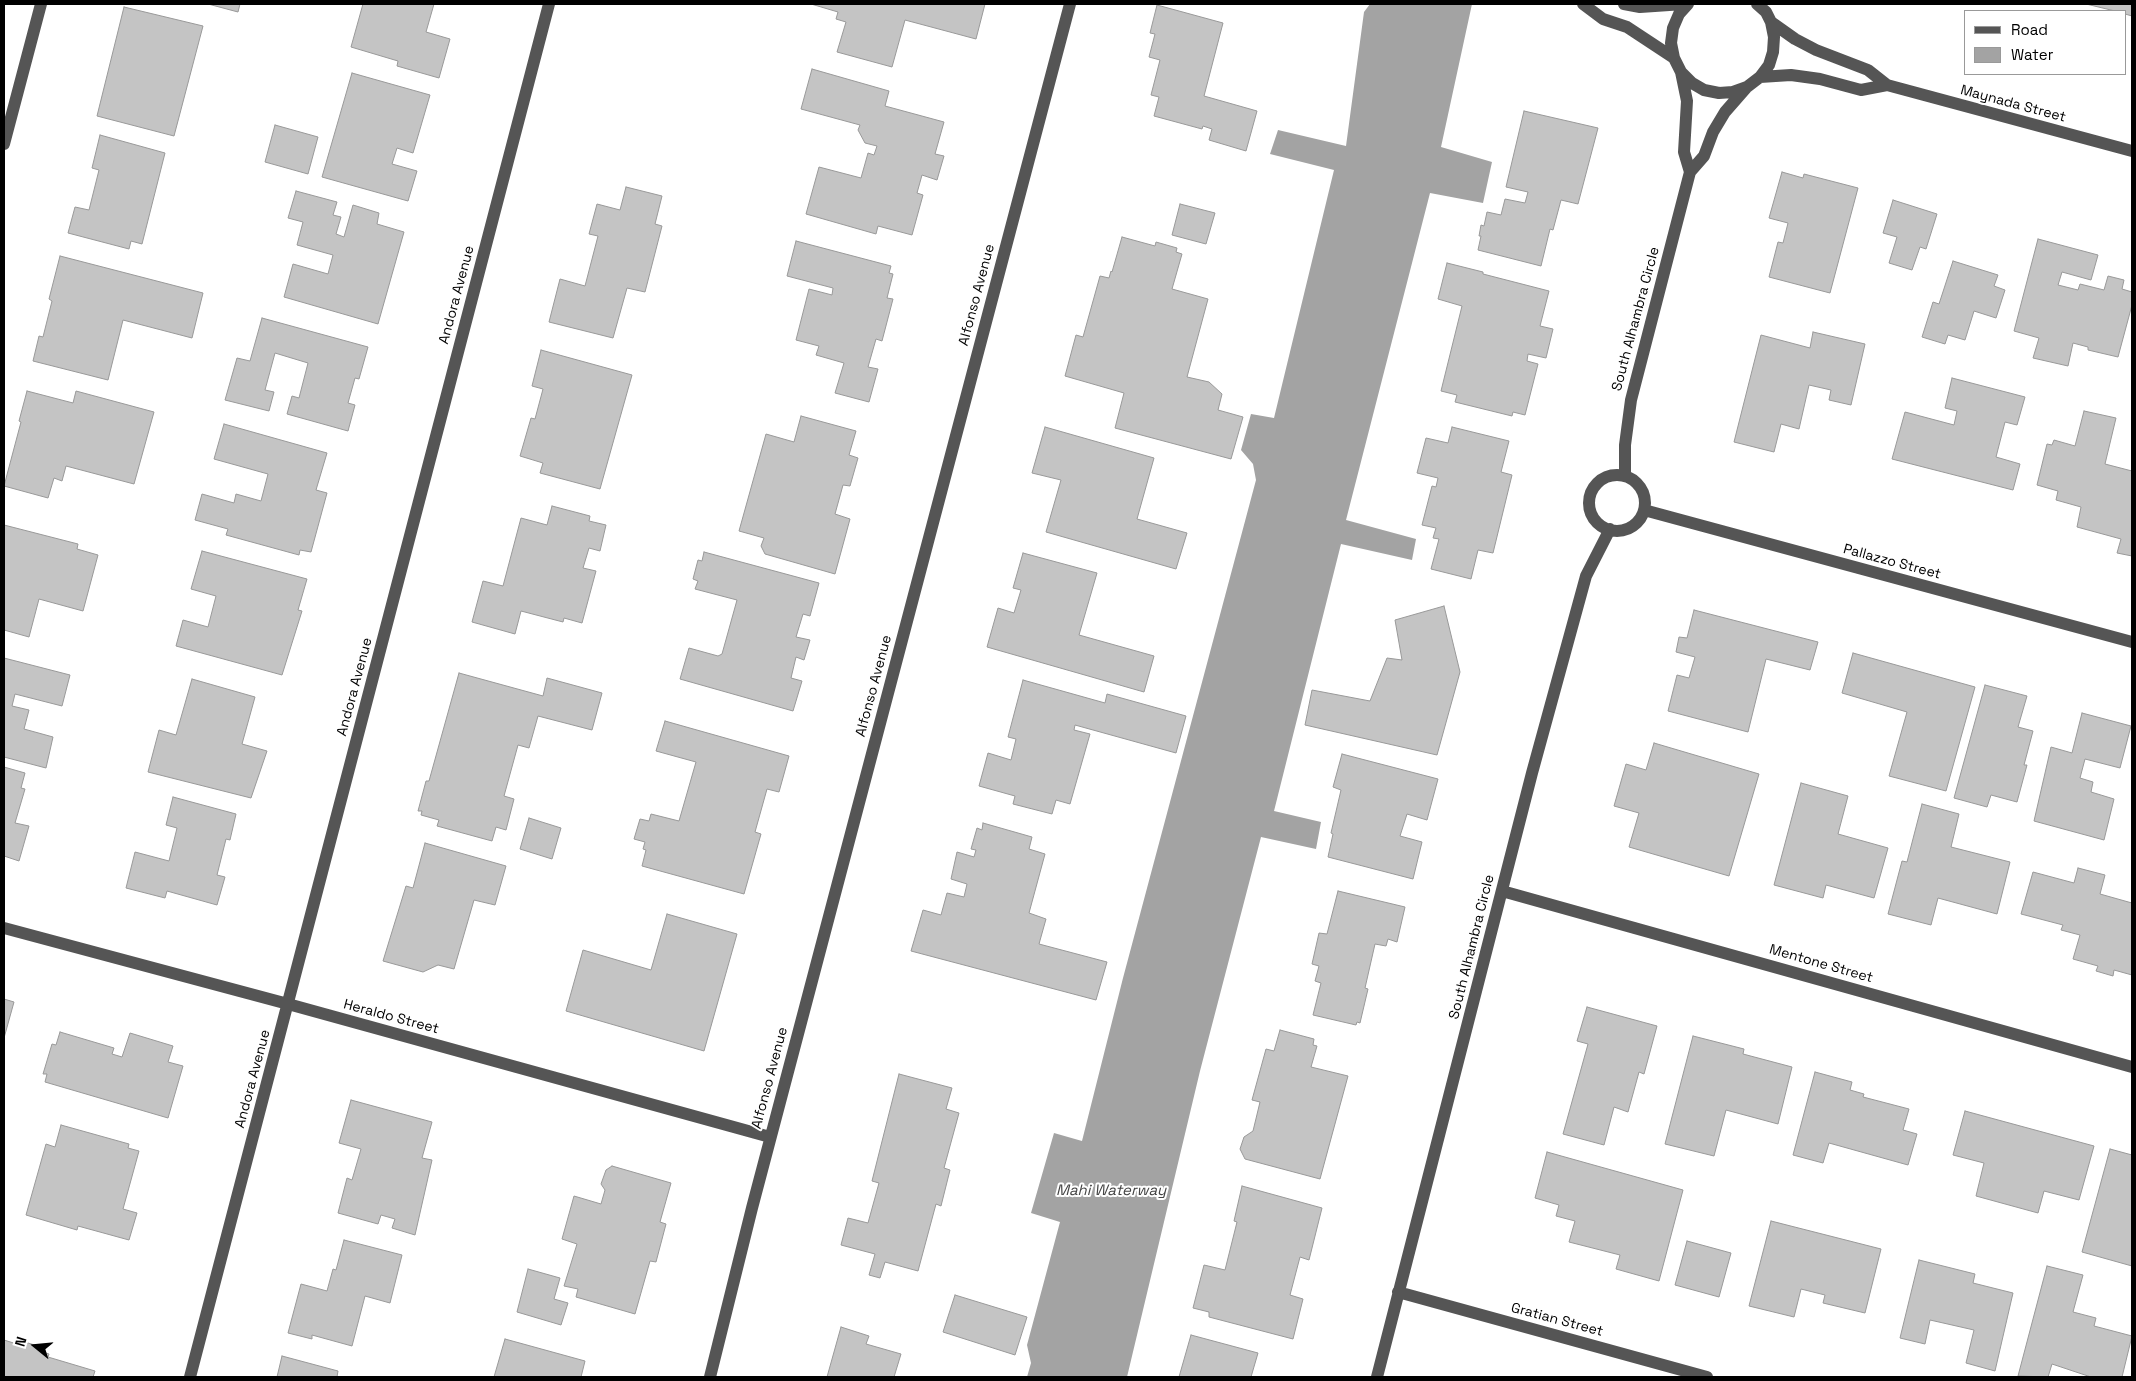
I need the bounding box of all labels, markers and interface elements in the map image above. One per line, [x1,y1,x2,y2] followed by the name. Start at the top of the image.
[1964,10,2126,75] legend
[2011,20,2048,39] text: Road
[2011,45,2053,64] text: Water
[1958,82,2068,126] street label: Maynada Street
[955,242,999,348] street label: Alfonso Avenue
[436,244,478,346] street label: Andora Avenue
[1609,245,1663,393] street label: South Alhambra Circle
[1841,541,1943,583] street label: Pallazzo Street
[852,633,896,739] street label: Alfonso Avenue
[334,636,376,738] street label: Andora Avenue
[1446,873,1498,1021] street label: South Alhambra Circle
[1767,941,1875,987] street label: Mentone Street
[341,996,441,1038] street label: Heraldo Street
[748,1025,792,1131] street label: Alfonso Avenue
[232,1028,274,1130] street label: Andora Avenue
[1056,1182,1166,1200] water label: Mahi Waterway
[1509,1300,1605,1340] street label: Gratian Street
[10,1321,60,1371] north arrow
[11,1335,31,1349] text: N

